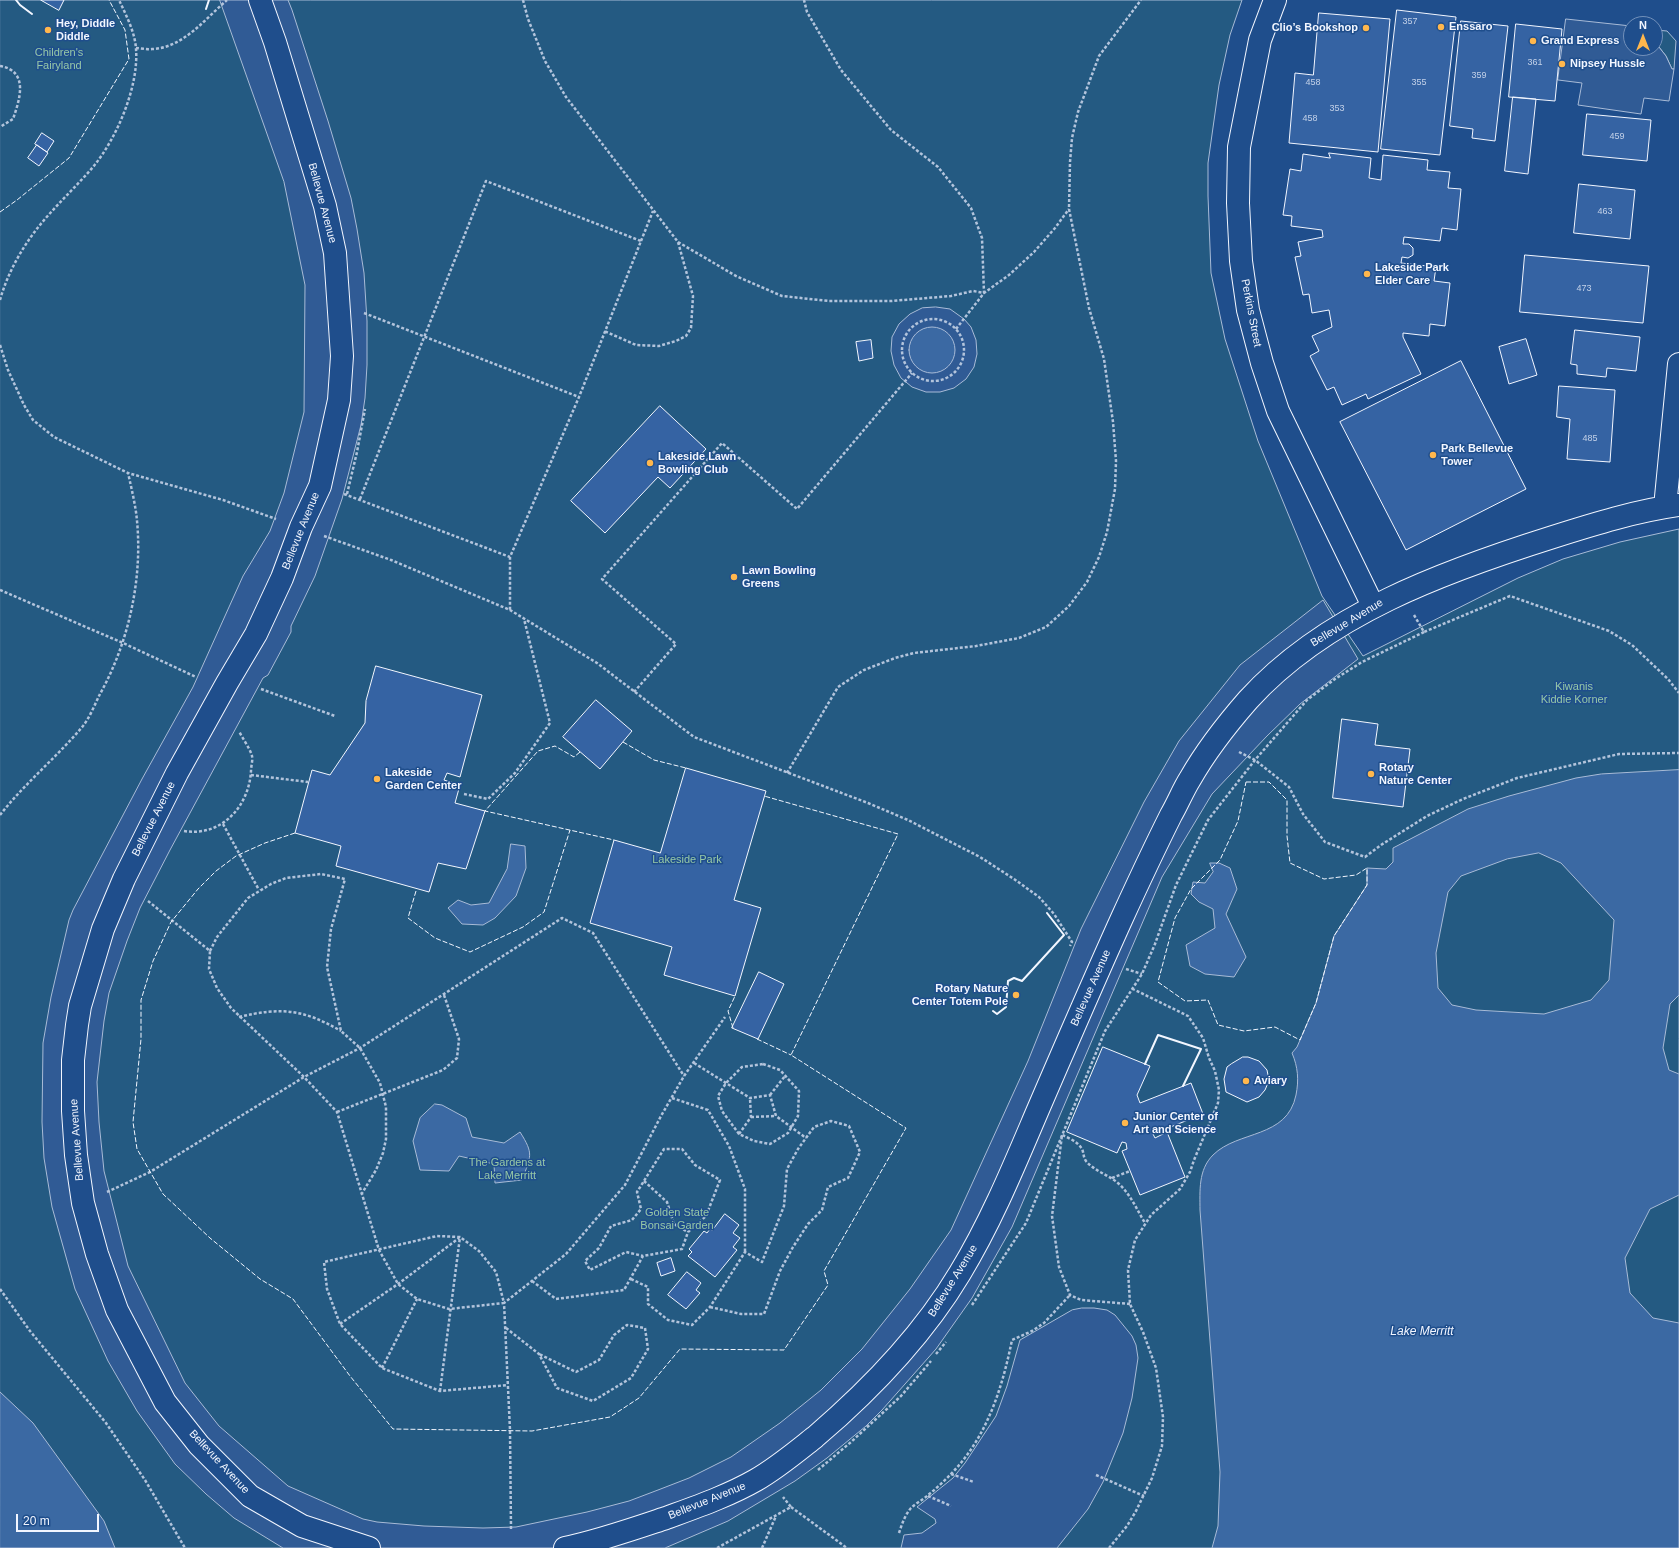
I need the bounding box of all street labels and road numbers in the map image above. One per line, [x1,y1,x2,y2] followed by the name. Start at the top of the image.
[305,162,339,244] street label: Bellevue Avenue
[1238,278,1264,348] street label: Perkins Street
[279,490,323,572] street label: Bellevue Avenue
[1308,596,1386,650] street label: Bellevue Avenue
[129,779,179,859] street label: Bellevue Avenue
[1068,948,1114,1028] street label: Bellevue Avenue
[68,1098,86,1182] street label: Bellevue Avenue
[926,1243,980,1319] street label: Bellevue Avenue
[186,1427,252,1497] street label: Bellevue Avenue
[666,1479,748,1523] street label: Bellevue Avenue

